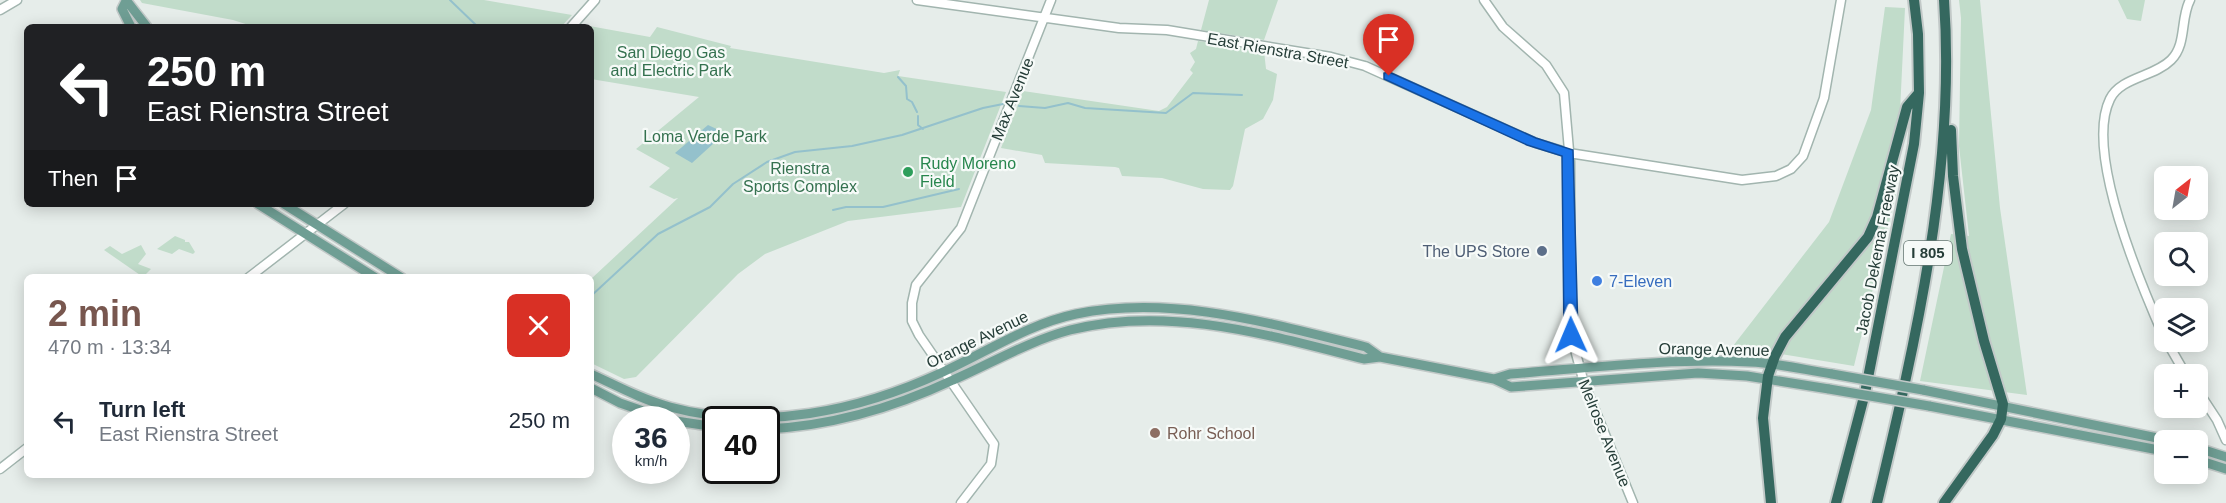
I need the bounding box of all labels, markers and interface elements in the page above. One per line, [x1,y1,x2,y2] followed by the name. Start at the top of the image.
[1363,14,1414,76] pin
[1372,23,1405,56] icon: arrive
[1206,30,1350,71] street label: East Rienstra Street
[611,44,732,79] park label: San Diego Gas and Electric Park
[48,48,126,126] icon: left
[147,48,266,95] text: 250 m
[988,55,1037,143] street label: Max Avenue
[147,97,389,127] text: East Rienstra Street
[643,128,768,145] park label: Loma Verde Park
[920,155,1016,190] place label: Rudy Moreno Field
[743,160,857,195] park label: Rienstra Sports Complex
[110,162,143,195] icon: arrive
[1853,164,1902,336] street label: Jacob Dekema Freeway
[901,165,915,179] marker: Rudy Moreno Field
[48,166,98,191] text: Then
[2154,166,2208,220] north arrow
[2154,166,2208,484] map controls
[2154,232,2208,286] button: search
[1904,241,1952,265] road number: I 805
[1422,243,1530,260] place label: The UPS Store
[1535,244,1549,258] marker: The UPS Store
[1609,273,1672,290] place label: 7-Eleven
[1590,274,1604,288] marker: 7-Eleven
[48,293,142,334] text: 2 min
[507,294,570,357] button: close
[2154,298,2208,352] button: layers
[1539,303,1603,367] position arrow
[924,307,1031,371] street label: Orange Avenue
[48,336,171,358] text: 470 m · 13:34
[1658,340,1770,359] street label: Orange Avenue
[2154,364,2208,418] button: +
[1575,377,1634,490] street label: Melrose Avenue
[99,397,185,422] text: Turn left
[48,405,81,438] icon: left
[702,406,780,484] speed limit sign: 40
[509,408,570,433] text: 250 m
[634,421,668,454] text: 36
[99,423,278,445] text: East Rienstra Street
[1167,425,1255,442] place label: Rohr School
[1148,426,1162,440] marker: Rohr School
[2154,430,2208,484] button: −
[635,452,667,469] text: km/h

